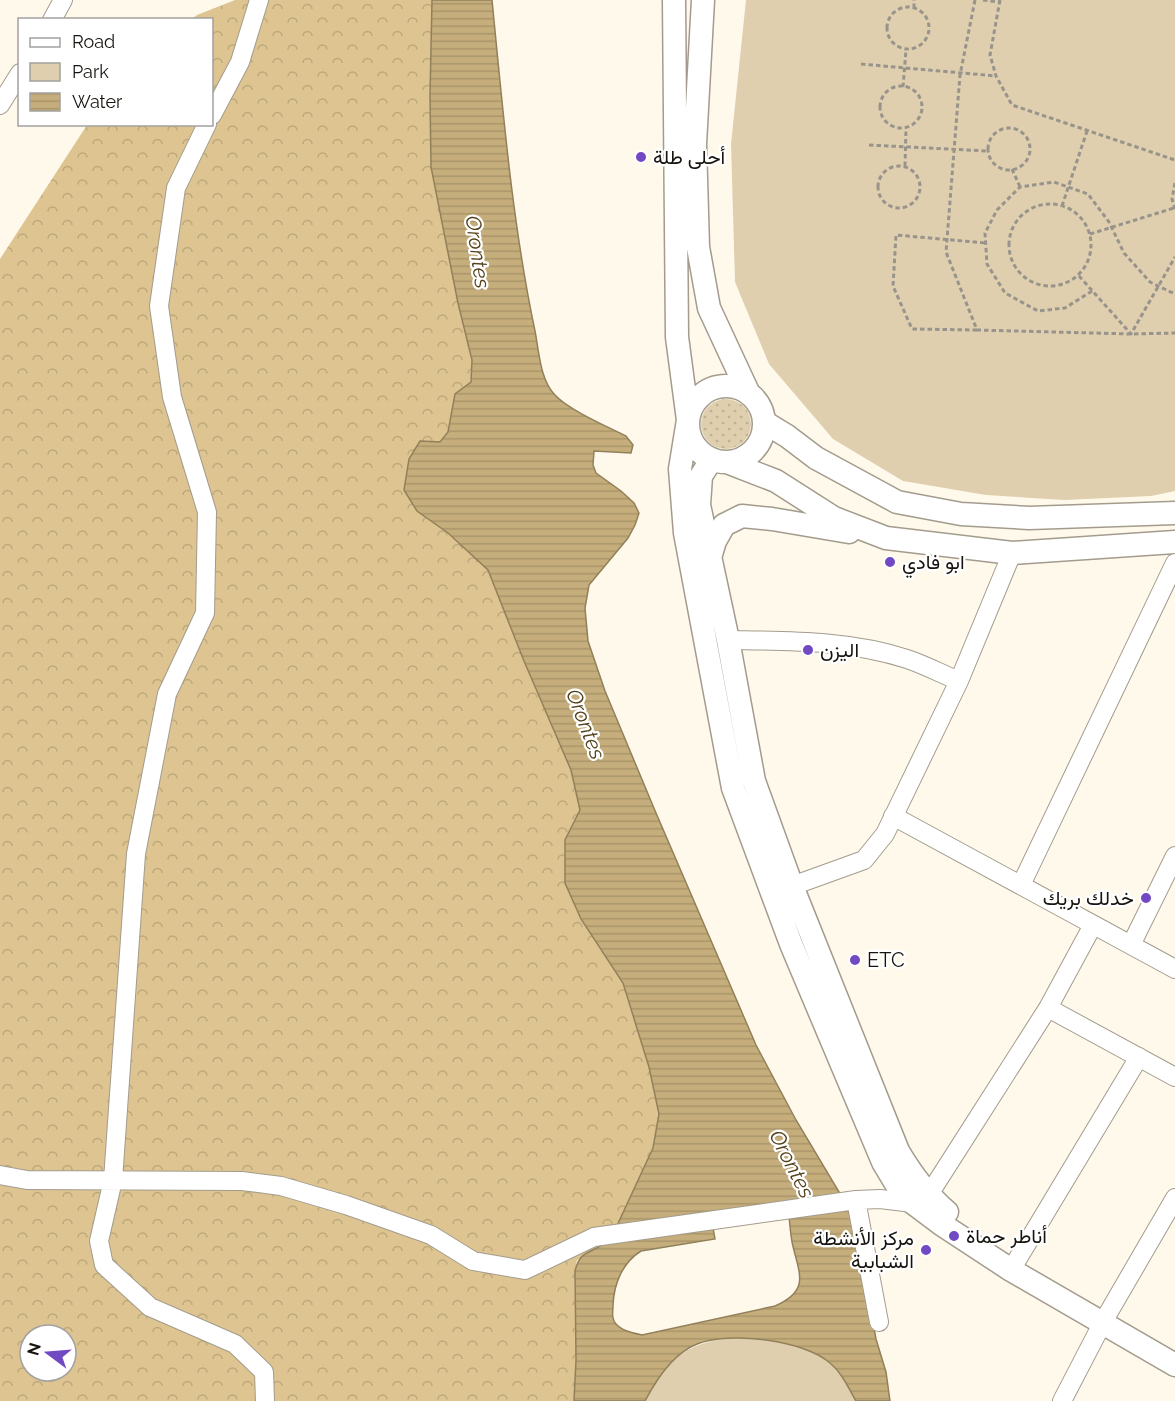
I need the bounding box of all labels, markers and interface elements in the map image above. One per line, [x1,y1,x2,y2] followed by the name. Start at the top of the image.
[18,18,213,126] legend
[72,31,115,52] text: Road
[72,61,109,82] text: Park
[72,91,123,112] text: Water
[653,145,726,169] place label: أحلى طلة
[634,150,648,164] marker: أحلى طلة
[461,214,496,290] water label: Orontes
[902,550,965,579] place label: ابو فادي
[883,555,897,569] marker: ابو فادي
[820,638,859,663] place label: اليزن
[801,643,815,657] marker: اليزن
[561,685,611,763] water label: Orontes
[1043,886,1134,911] place label: خدلك بريك
[1139,891,1153,905] marker: خدلك بريك
[867,948,905,972] place label: ETC
[848,953,862,967] marker: ETC
[764,1126,820,1202] water label: Orontes
[966,1224,1047,1249] place label: أناطر حماة
[813,1226,914,1273] place label: مركز الأنشطة الشبابية
[947,1229,961,1243] marker: أناطر حماة
[919,1243,933,1257] marker: مركز الأنشطة الشبابية
[18,1323,78,1383] north arrow
[23,1341,45,1357] text: N

